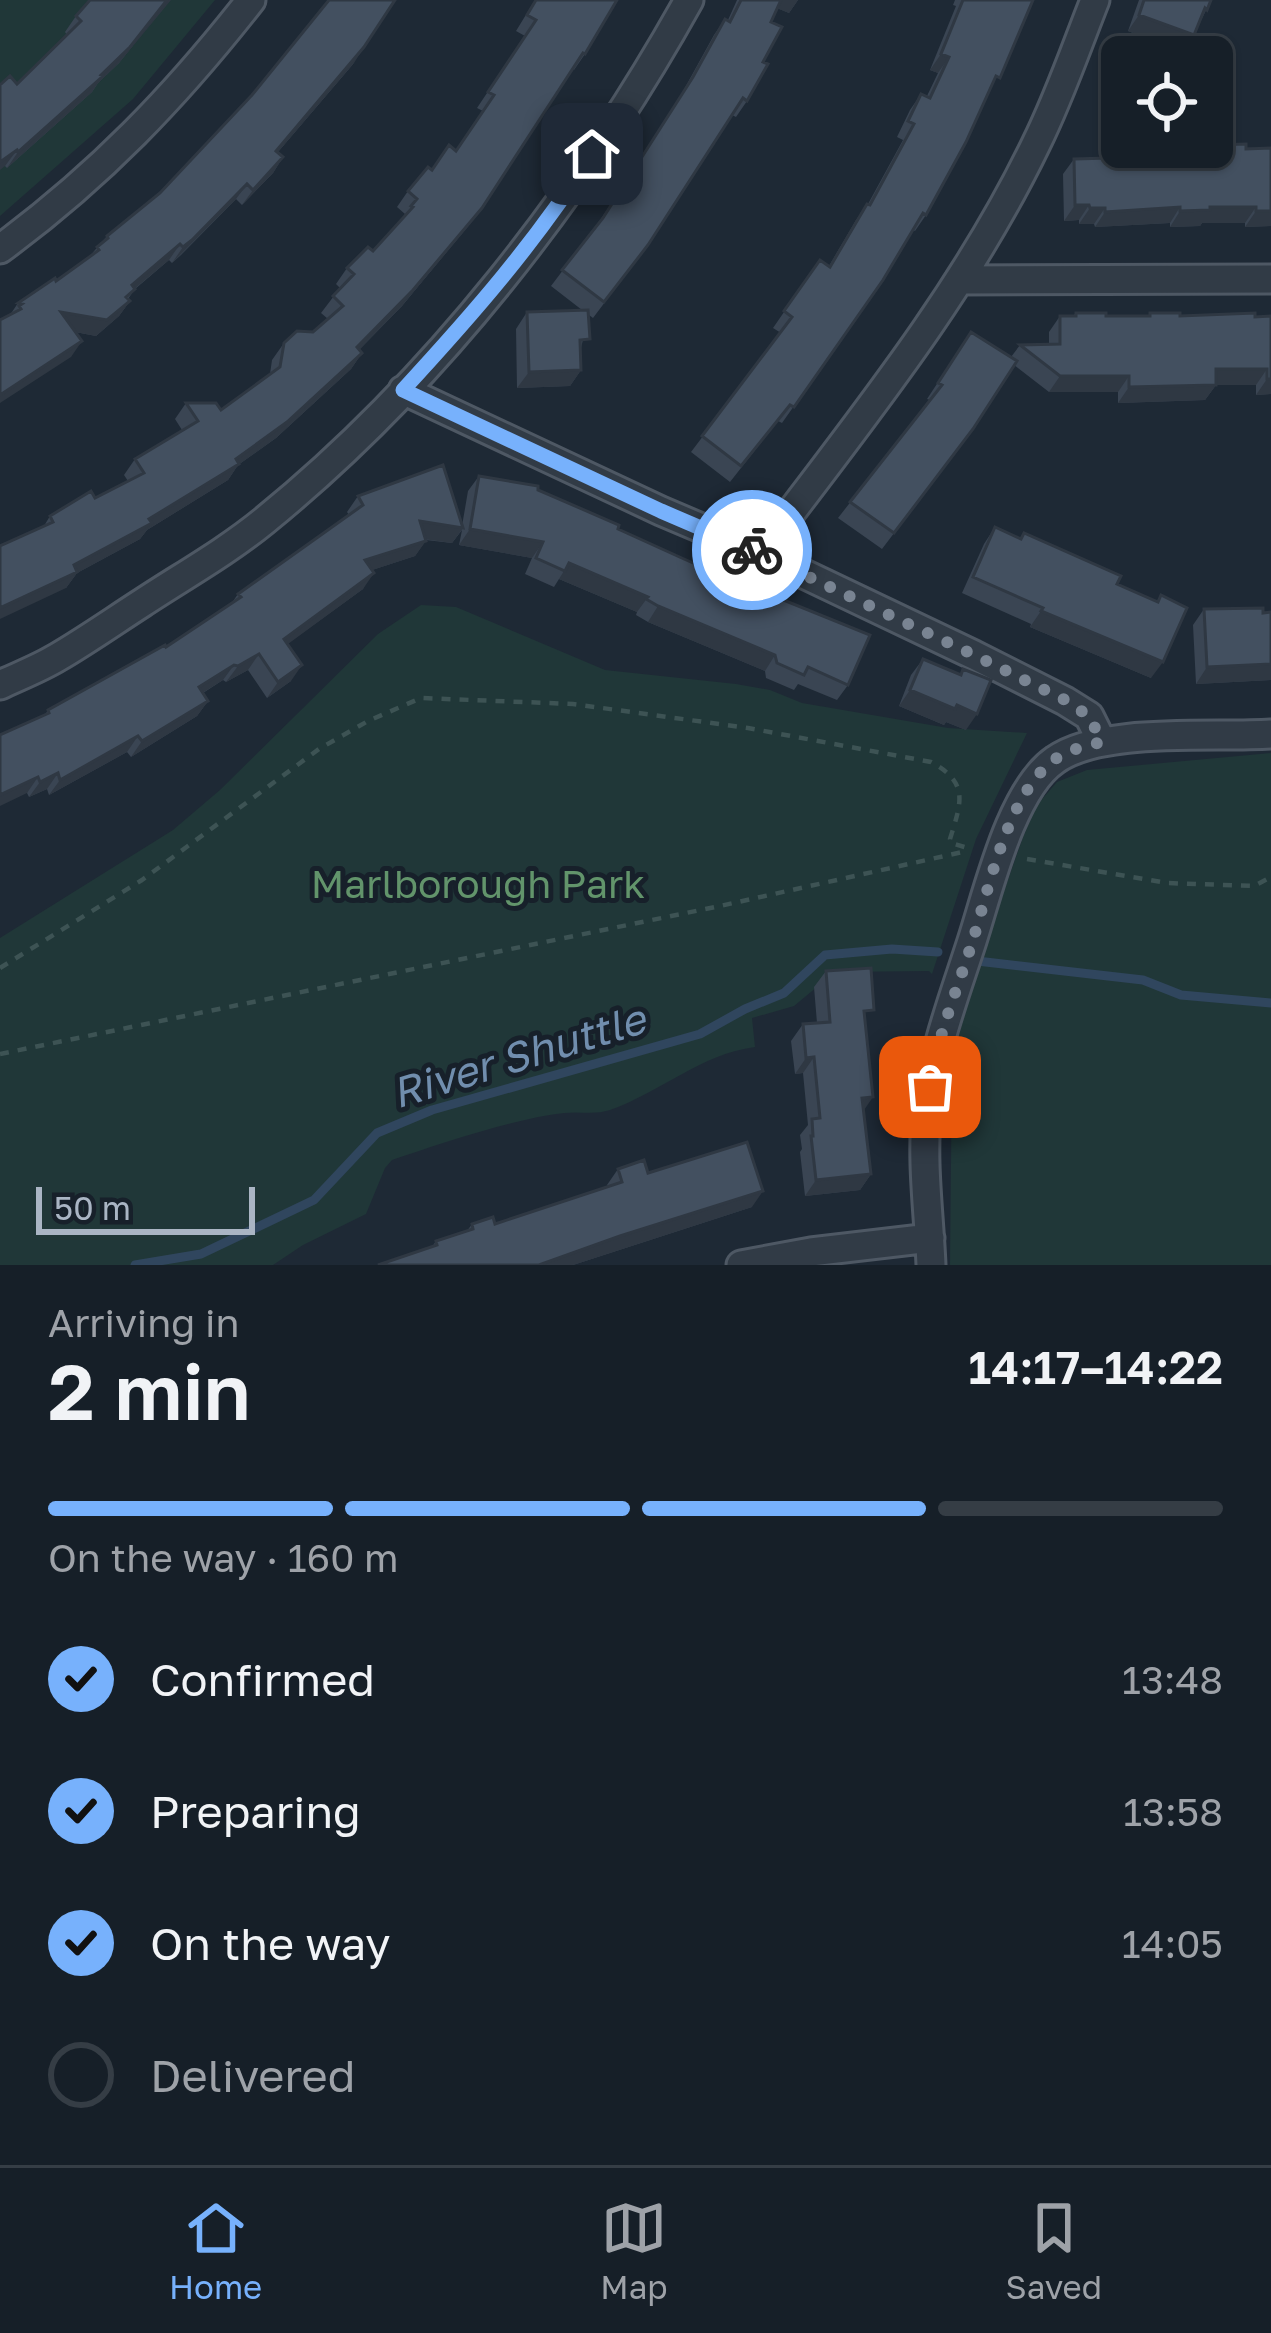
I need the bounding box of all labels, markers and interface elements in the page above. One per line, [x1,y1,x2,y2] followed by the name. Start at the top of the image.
[1101,36,1233,168] map controls
[1101,36,1233,168] button: locate
[541,103,643,205] pin
[559,121,625,187] icon: home
[692,490,812,610] courier
[719,517,785,583] icon: bike
[311,860,645,907] park label: Marlborough Park
[385,992,653,1117] water label: River Shuttle
[879,1036,981,1138] pin
[897,1054,963,1120] icon: bag
[36,1181,255,1234] scale bar
[54,1188,131,1227] text: 50 m
[48,1299,239,1346] text: Arriving in
[968,1340,1223,1394] text: 14:17–14:22
[48,1344,251,1437] text: 2 min
[48,1534,399,1581] text: On the way · 160 m
[48,1646,114,1712] icon: check
[150,1652,375,1706] text: Confirmed
[1122,1656,1223,1703] text: 13:48
[48,1778,114,1844] icon: check
[150,1784,361,1838] text: Preparing
[1123,1788,1223,1835] text: 13:58
[48,1910,114,1976] icon: check
[150,1916,391,1970] text: On the way
[1122,1920,1223,1967] text: 14:05
[150,2048,355,2102] text: Delivered
[169,2195,262,2306] tab: Home
[600,2195,668,2306] tab: Map
[1006,2195,1102,2306] tab: Saved

